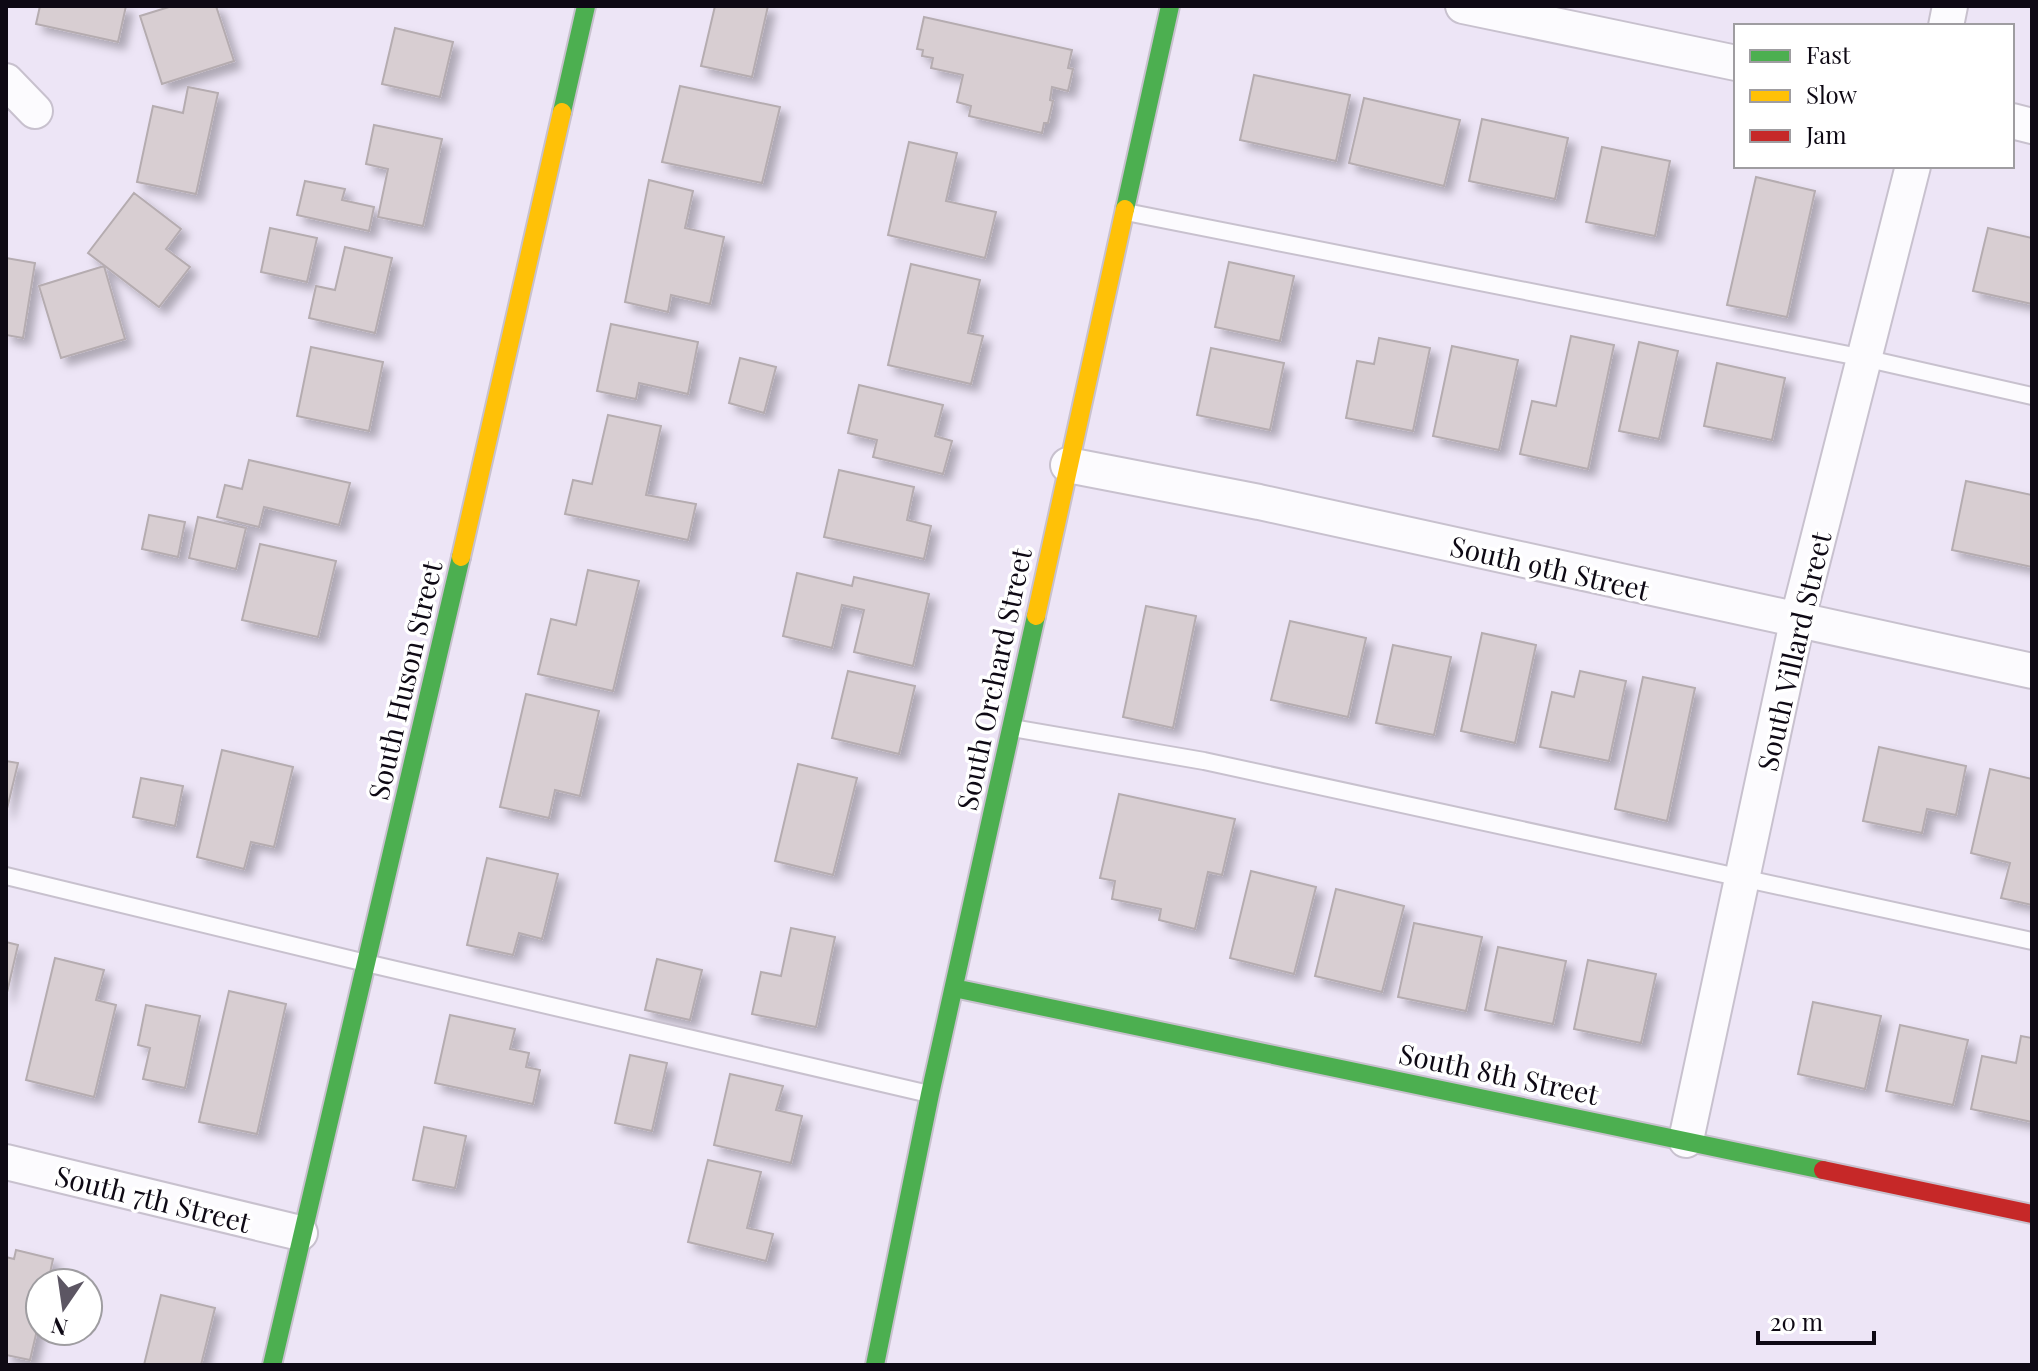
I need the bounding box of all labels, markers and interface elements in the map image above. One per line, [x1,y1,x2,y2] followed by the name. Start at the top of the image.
[1734,24,2014,168] legend
[1806,38,1851,70] text: Fast
[1806,78,1858,110] text: Slow
[1805,118,1847,150] text: Jam
[1447,526,1654,608] street label: South 9th Street
[1747,527,1839,774] street label: South Villard Street
[947,543,1039,813] street label: South Orchard Street
[359,556,450,803] street label: South Huson Street
[1396,1034,1603,1112] street label: South 8th Street
[52,1156,256,1240] street label: South 7th Street
[24,1267,104,1347] north arrow
[1758,1295,1874,1345] scale bar
[1770,1305,1823,1337] text: 20 m
[48,1311,70,1344] text: N

